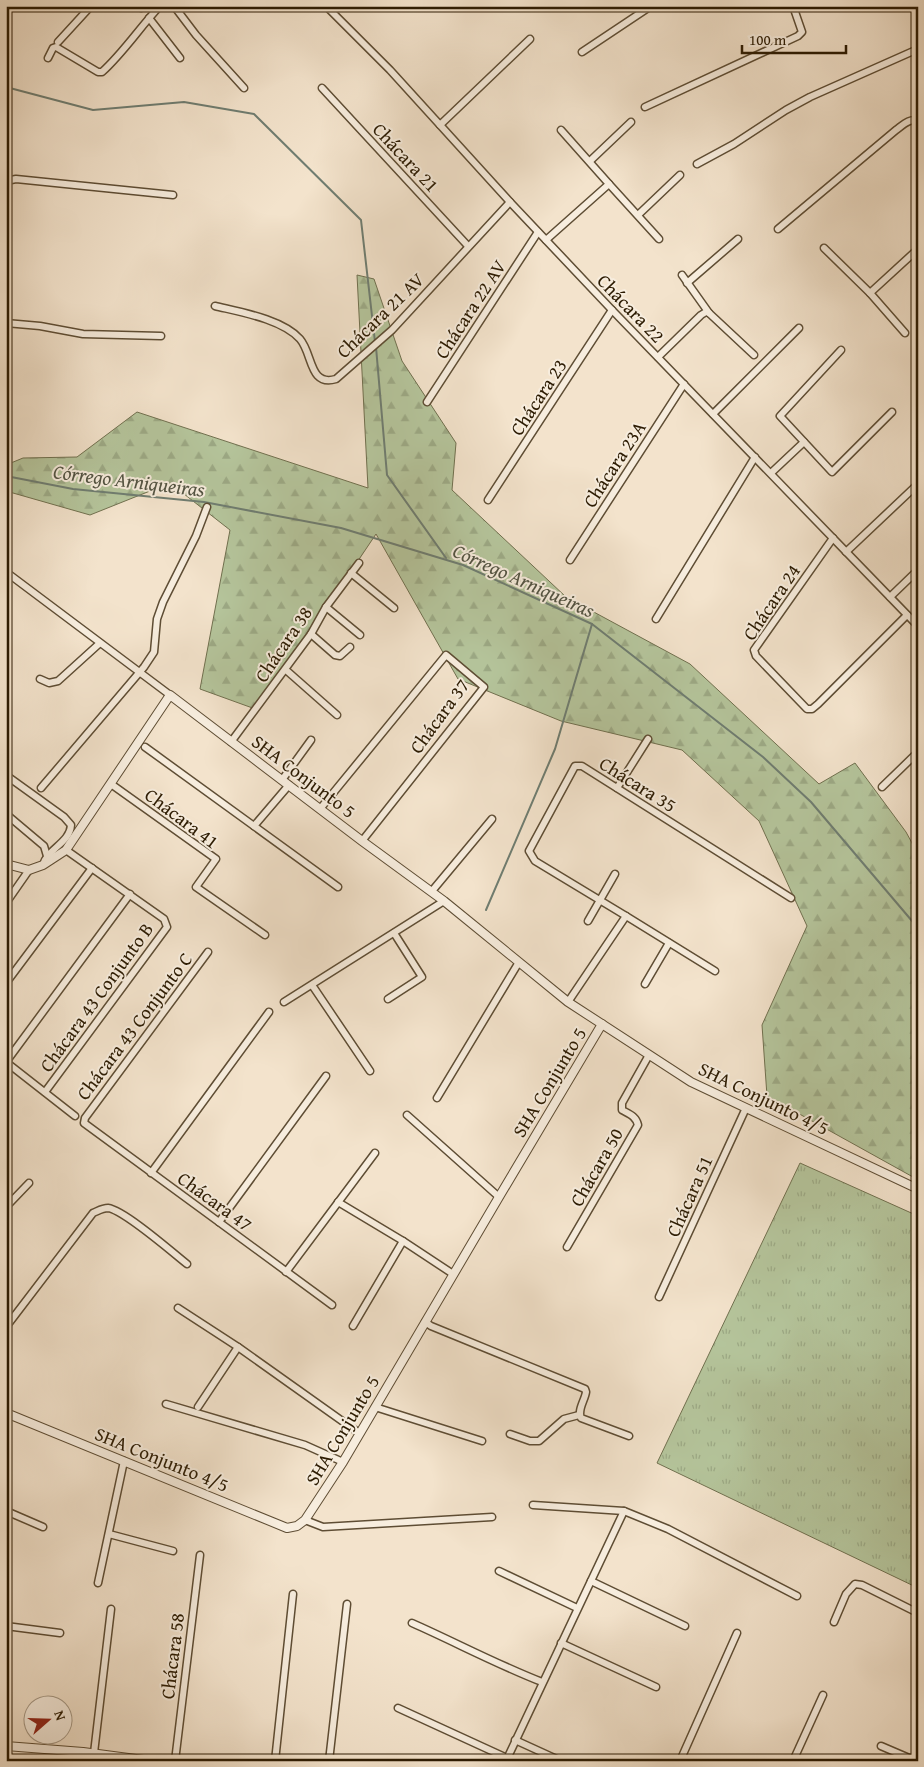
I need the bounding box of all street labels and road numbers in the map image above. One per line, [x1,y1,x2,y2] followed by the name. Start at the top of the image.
[366,116,446,198] street label: Chácara 21
[427,253,513,364] street label: Chácara 22 AV
[330,265,431,364] street label: Chácara 21 AV
[591,267,671,349] street label: Chácara 22
[503,353,573,441] street label: Chácara 23
[576,415,653,513] street label: Chácara 23A
[735,558,807,646] street label: Chácara 24
[247,600,319,688] street label: Chácara 38
[402,673,476,759] street label: Chácara 37
[246,727,362,825] street label: SHA Conjunto 5
[594,749,682,819] street label: Chácara 35
[139,781,225,855] street label: Chácara 41
[32,916,160,1078] street label: Chácara 43 Conjunto B
[69,946,199,1106] street label: Chácara 43 Conjunto C
[505,1022,593,1142] street label: SHA Conjunto 5
[694,1054,834,1142] street label: SHA Conjunto 4/5
[562,1123,630,1211] street label: Chácara 50
[659,1151,719,1241] street label: Chácara 51
[172,1164,258,1238] street label: Chácara 47
[298,1370,386,1490] street label: SHA Conjunto 5
[91,1419,233,1499] street label: SHA Conjunto 4/5
[153,1611,191,1701] street label: Chácara 58

